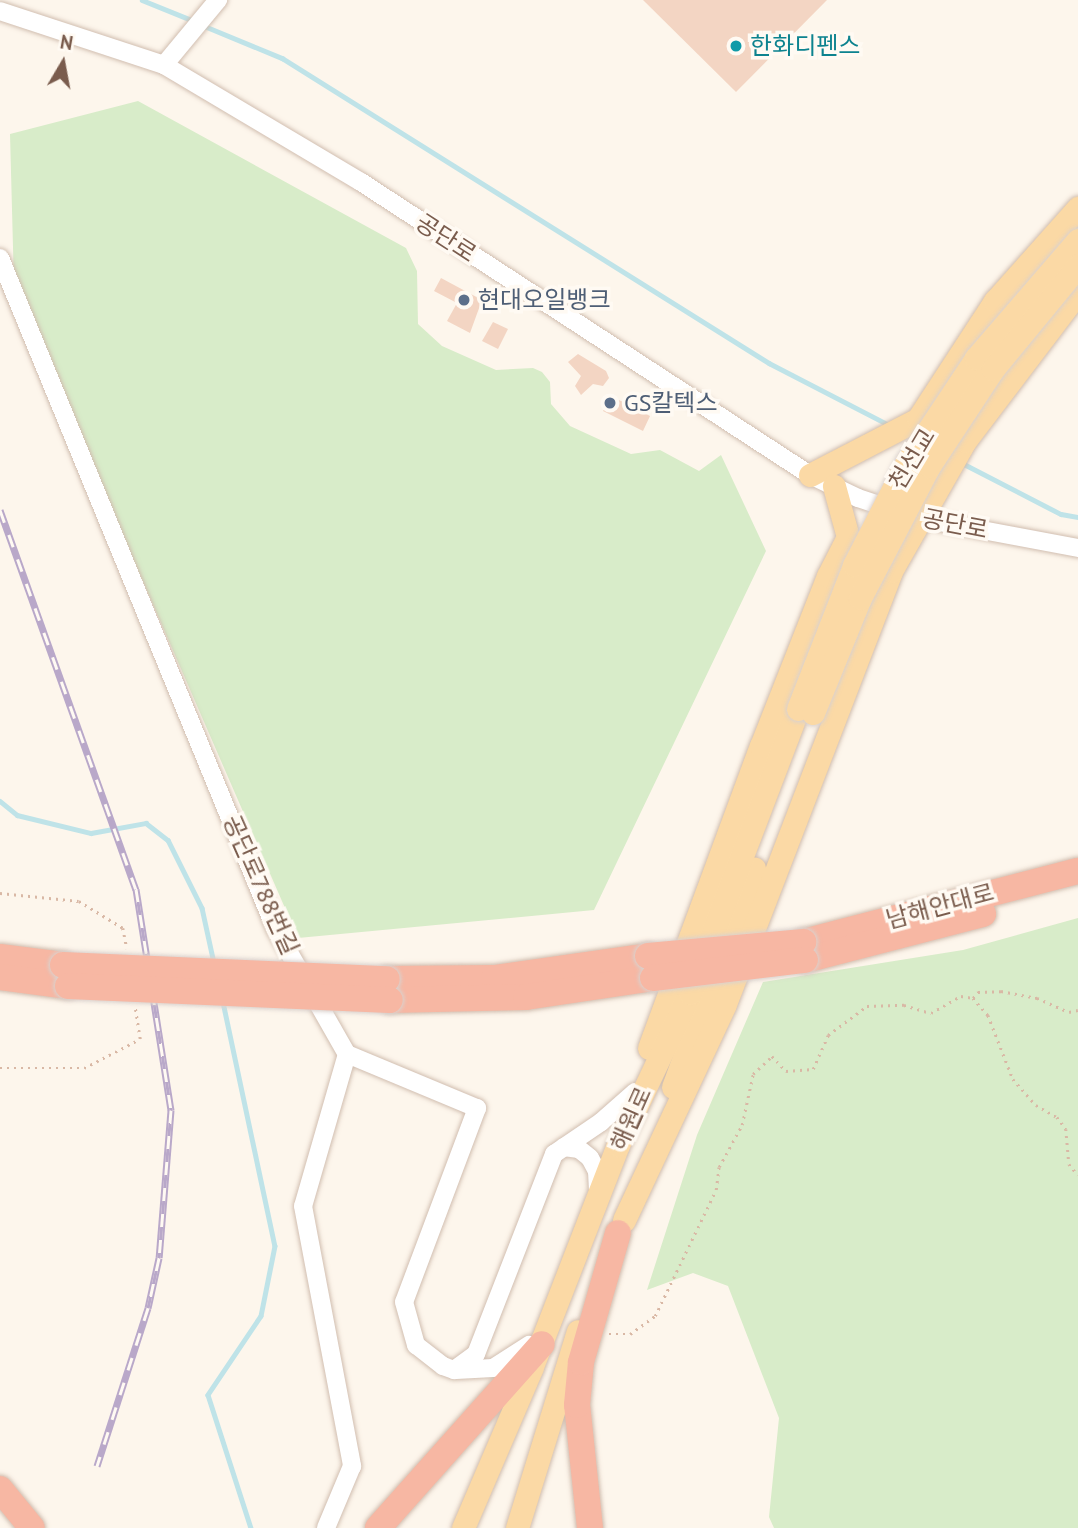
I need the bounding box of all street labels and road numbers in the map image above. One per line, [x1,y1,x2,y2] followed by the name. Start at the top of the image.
[410,208,482,268] street label: 공단로
[883,423,941,495] street label: 천선교
[920,504,990,544] street label: 공단로
[217,811,305,959] street label: 공단로788번길
[883,878,997,934] street label: 남해안대로
[604,1083,658,1155] street label: 해원로

